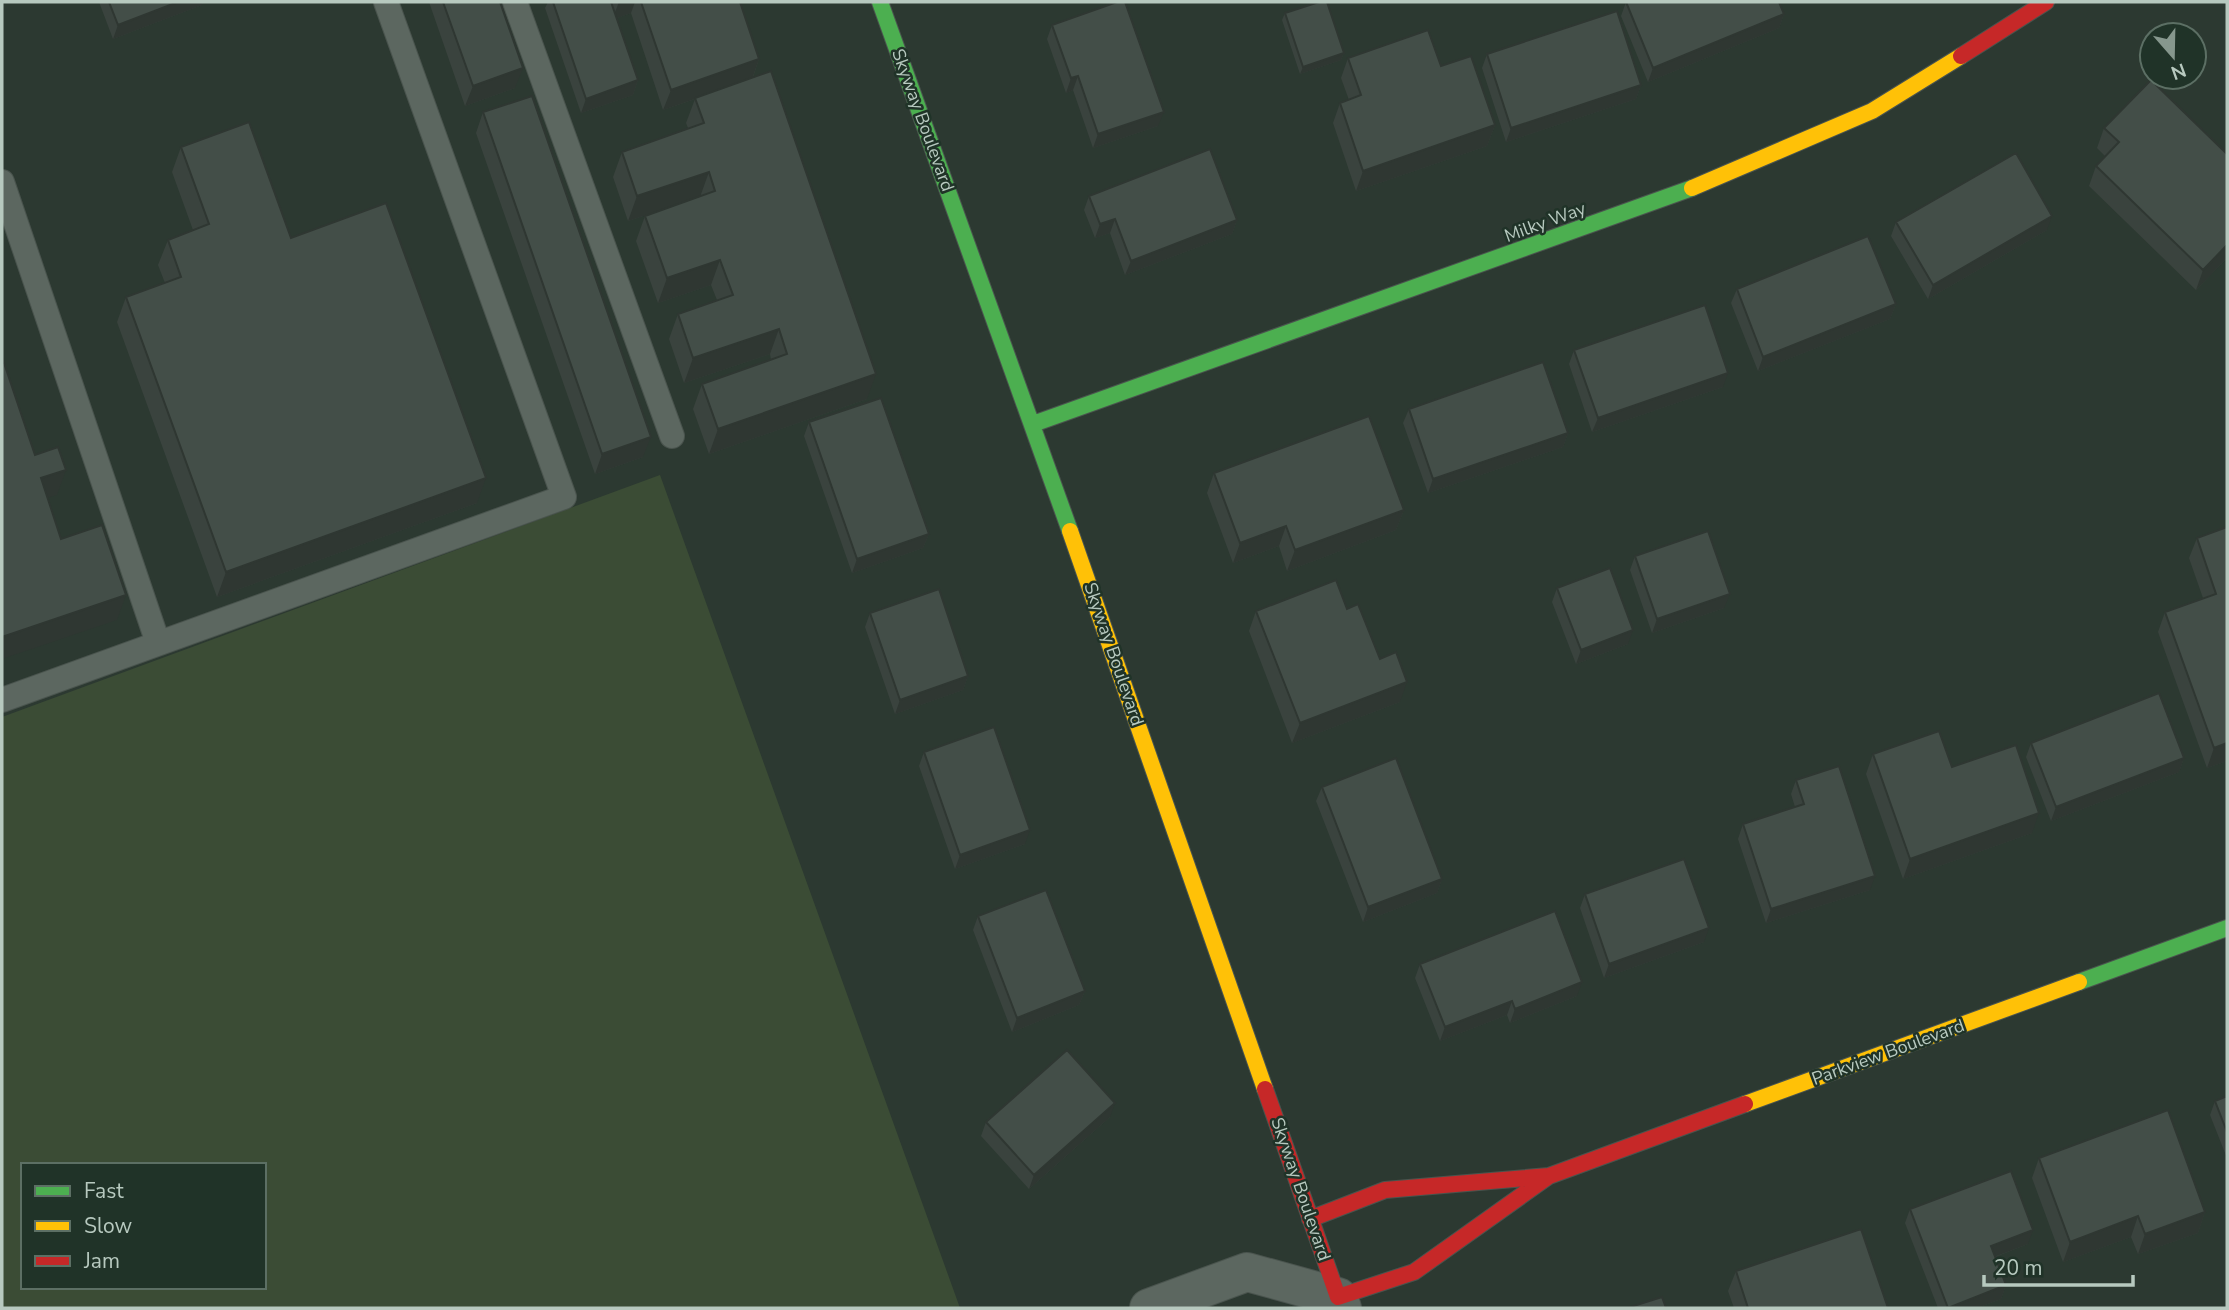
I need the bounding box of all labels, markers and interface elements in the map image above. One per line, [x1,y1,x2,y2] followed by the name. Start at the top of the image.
[2138,21,2208,91] north arrow
[886,45,960,195] street label: Skyway Boulevard
[2167,56,2190,86] text: N
[1501,196,1590,248] street label: Milky Way
[1078,579,1150,729] street label: Skyway Boulevard
[1808,1013,1968,1091] street label: Parkview Boulevard
[1265,1114,1337,1264] street label: Skyway Boulevard
[21,1163,266,1289] legend
[84,1177,124,1205] text: Fast
[84,1212,133,1240] text: Slow
[1984,1244,2133,1288] scale bar
[83,1247,120,1275] text: Jam
[1994,1254,2043,1282] text: 20 m

